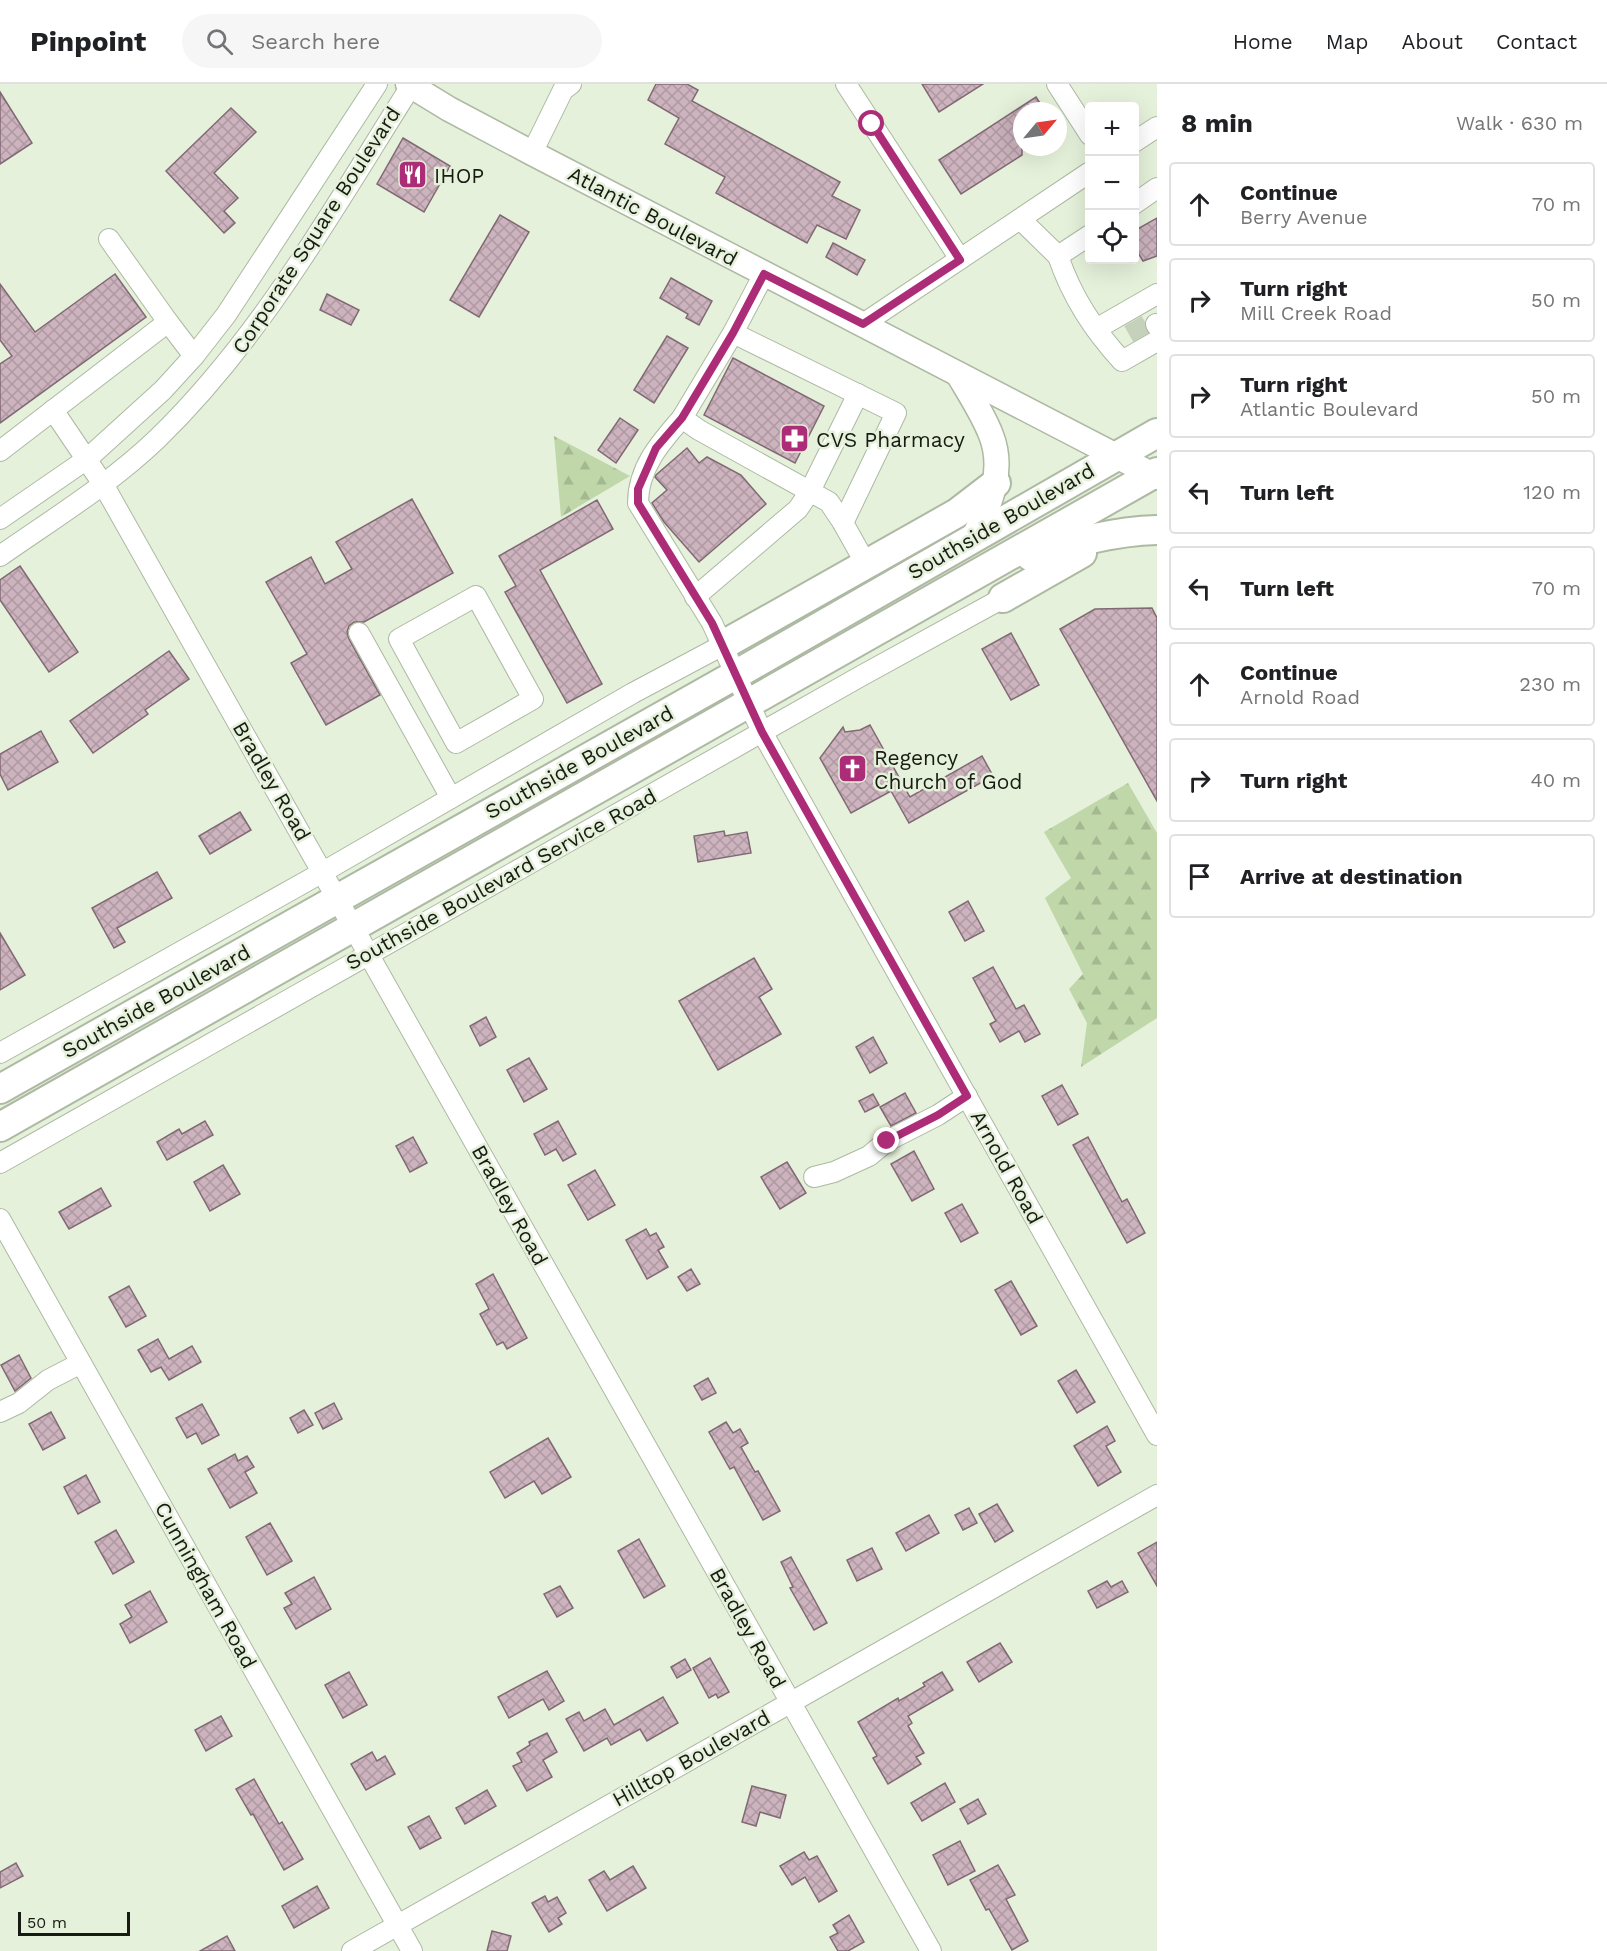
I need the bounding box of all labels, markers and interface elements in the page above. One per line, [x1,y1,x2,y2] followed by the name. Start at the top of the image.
[182,14,602,68] search box
[30,25,146,58] text: Pinpoint
[203,25,236,58] icon: search
[251,29,380,54] text: Search here
[1233,29,1293,54] text: Home
[1326,29,1369,54] text: Map
[1402,29,1463,54] text: About
[1496,29,1577,54] text: Contact
[227,102,405,358] street label: Corporate Square Boulevard
[1013,102,1067,156] north arrow
[1085,102,1139,264] map controls
[1085,102,1139,156] button: +
[1181,108,1253,138] text: 8 min
[858,110,884,136] route start
[1456,111,1583,135] text: Walk · 630 m
[1085,156,1139,210] button: −
[397,159,429,191] restaurant icon: IHOP
[564,161,742,271] street label: Atlantic Boulevard
[434,163,484,188] place label: IHOP
[1240,180,1338,205] text: Continue
[1183,188,1216,221] icon: ahead
[1532,192,1581,216] text: 70 m
[1240,205,1368,229] text: Berry Avenue
[1085,210,1139,264] button: locate
[1240,276,1347,301] text: Turn right
[1183,284,1216,317] icon: right
[1531,288,1581,312] text: 50 m
[1240,301,1392,325] text: Mill Creek Road
[1240,372,1347,397] text: Turn right
[1183,380,1216,413] icon: right
[1531,384,1581,408] text: 50 m
[1240,397,1419,421] text: Atlantic Boulevard
[779,423,811,455] pharmacy icon: CVS Pharmacy
[816,427,965,452] place label: CVS Pharmacy
[903,457,1099,585] street label: Southside Boulevard
[1183,476,1216,509] icon: left
[1240,480,1334,505] text: Turn left
[1523,480,1581,504] text: 120 m
[1183,572,1216,605] icon: left
[1240,576,1334,601] text: Turn left
[1532,576,1581,600] text: 70 m
[1240,660,1338,685] text: Continue
[1183,668,1216,701] icon: ahead
[1519,672,1581,696] text: 230 m
[1240,685,1360,709] text: Arnold Road
[481,700,677,824] street label: Southside Boulevard
[228,717,316,845] street label: Bradley Road
[874,745,1022,794] place label: Regency Church of God
[837,753,869,785] church icon: Regency Church of God
[1183,764,1216,797] icon: right
[1240,768,1347,793] text: Turn right
[1530,768,1581,792] text: 40 m
[341,783,661,975] street label: Southside Boulevard Service Road
[1183,860,1216,893] icon: arrive
[1240,864,1463,889] text: Arrive at destination
[58,939,254,1063] street label: Southside Boulevard
[966,1106,1048,1228] street label: Arnold Road
[873,1127,899,1153] route end
[467,1140,553,1270] street label: Bradley Road
[150,1497,262,1673] street label: Cunningham Road
[705,1563,791,1693] street label: Bradley Road
[608,1704,774,1812] street label: Hilltop Boulevard
[18,1909,130,1936] scale bar
[27,1913,67,1932] text: 50 m

